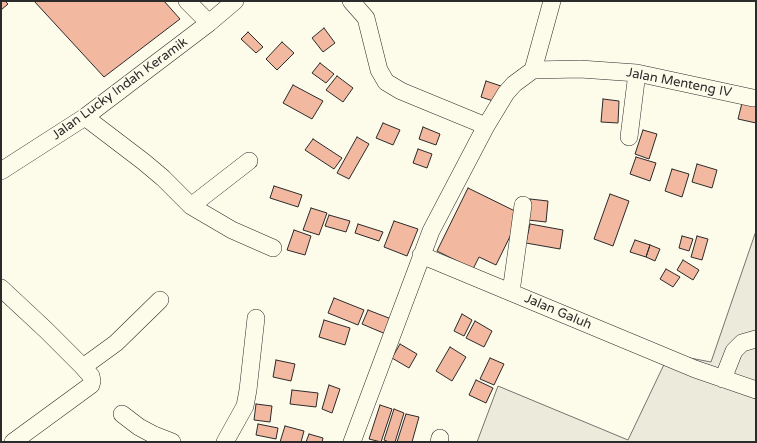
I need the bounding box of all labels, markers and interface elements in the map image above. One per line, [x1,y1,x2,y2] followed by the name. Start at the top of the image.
[49,35,191,143] street label: Jalan Lucky Indah Keramik
[625,65,733,101] street label: Jalan Menteng IV
[522,291,594,333] street label: Jalan Galuh

